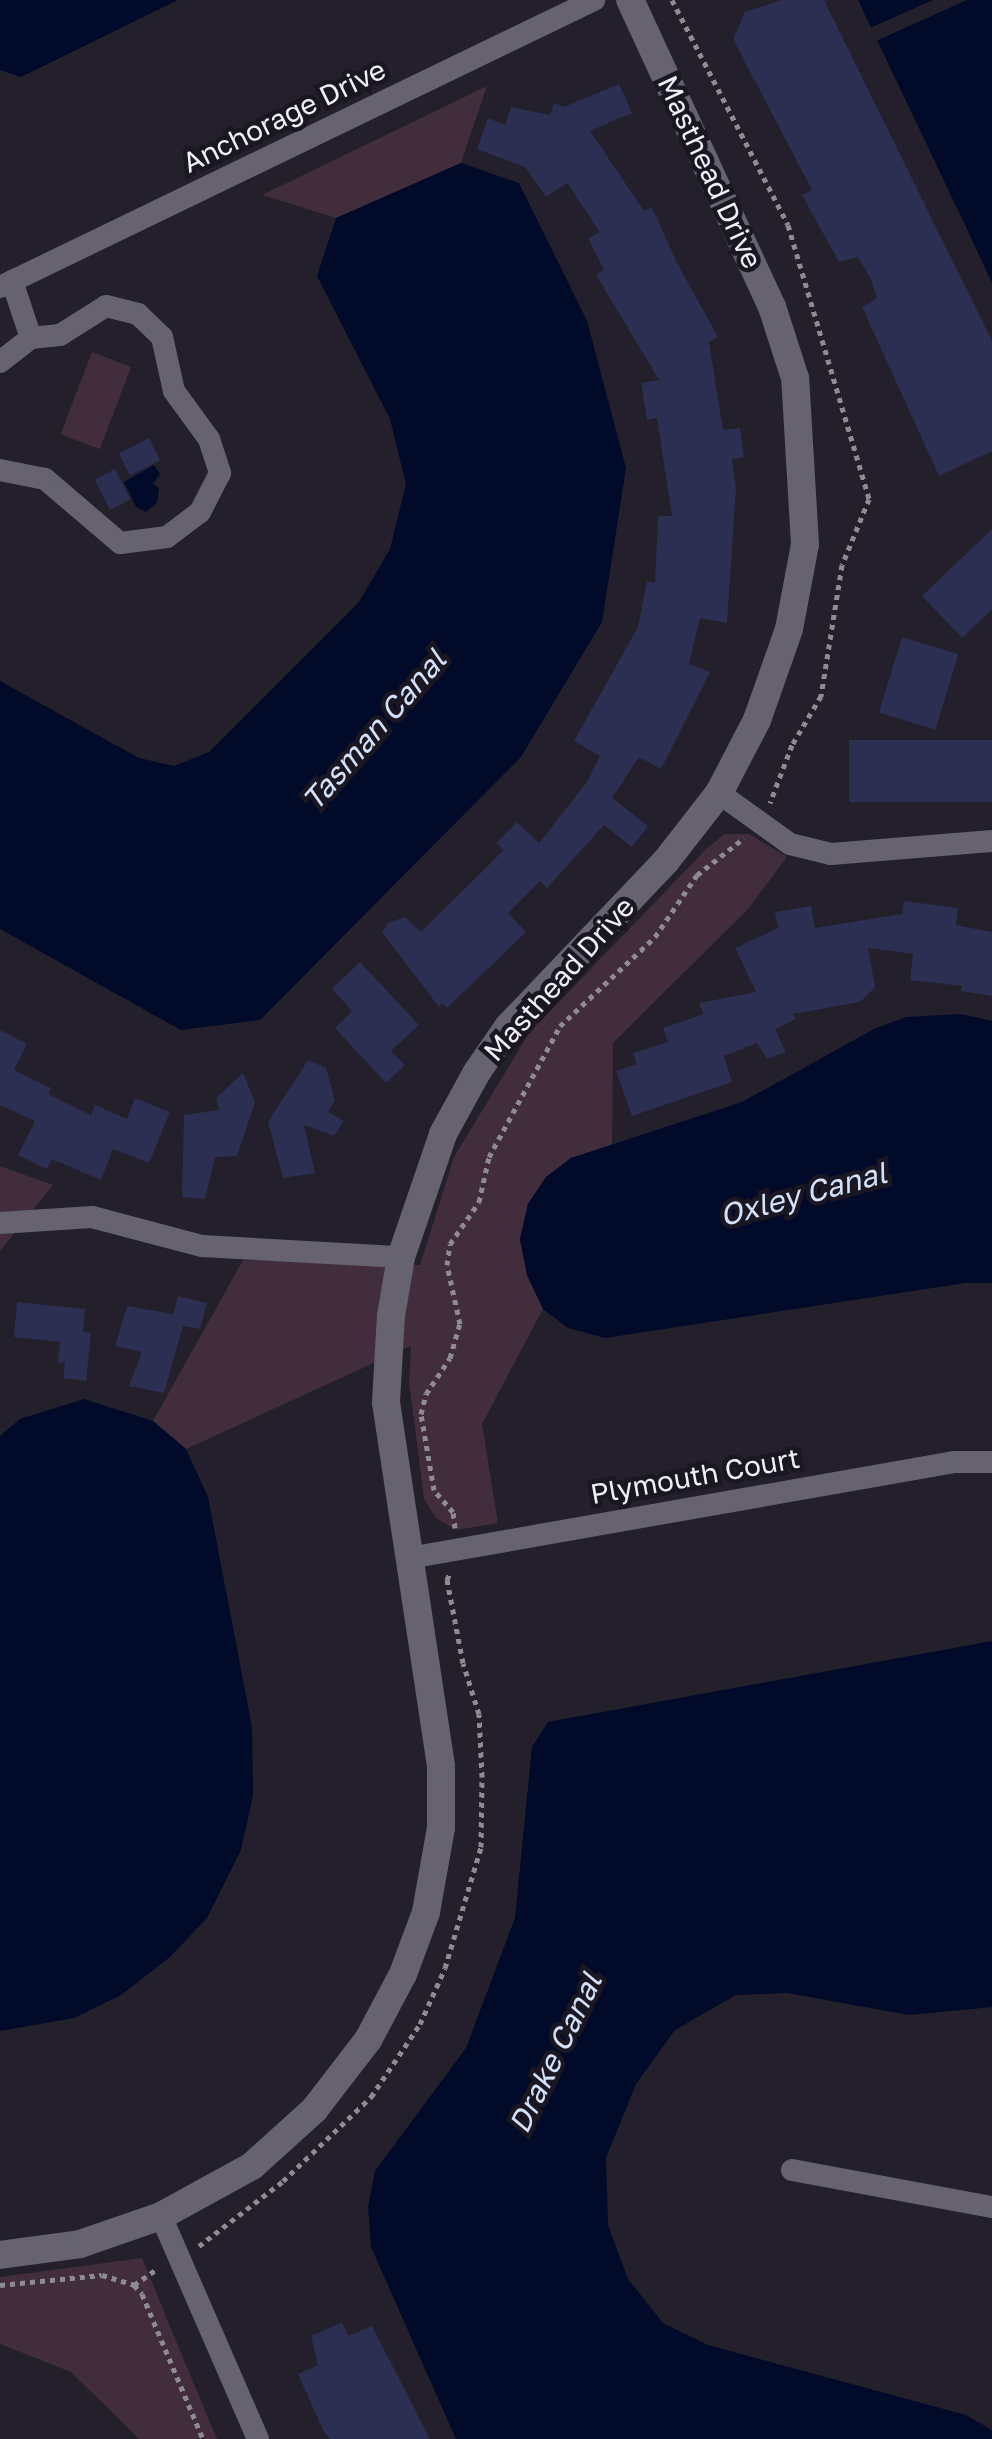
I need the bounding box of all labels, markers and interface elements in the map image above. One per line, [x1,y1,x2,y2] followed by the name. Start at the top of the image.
[177,52,391,180] street label: Anchorage Drive
[651,70,769,274] street label: Masthead Drive
[295,643,453,817] water label: Tasman Canal
[477,890,641,1068] street label: Masthead Drive
[716,1154,890,1234] water label: Oxley Canal
[588,1441,802,1511] street label: Plymouth Court
[501,1967,609,2139] water label: Drake Canal

